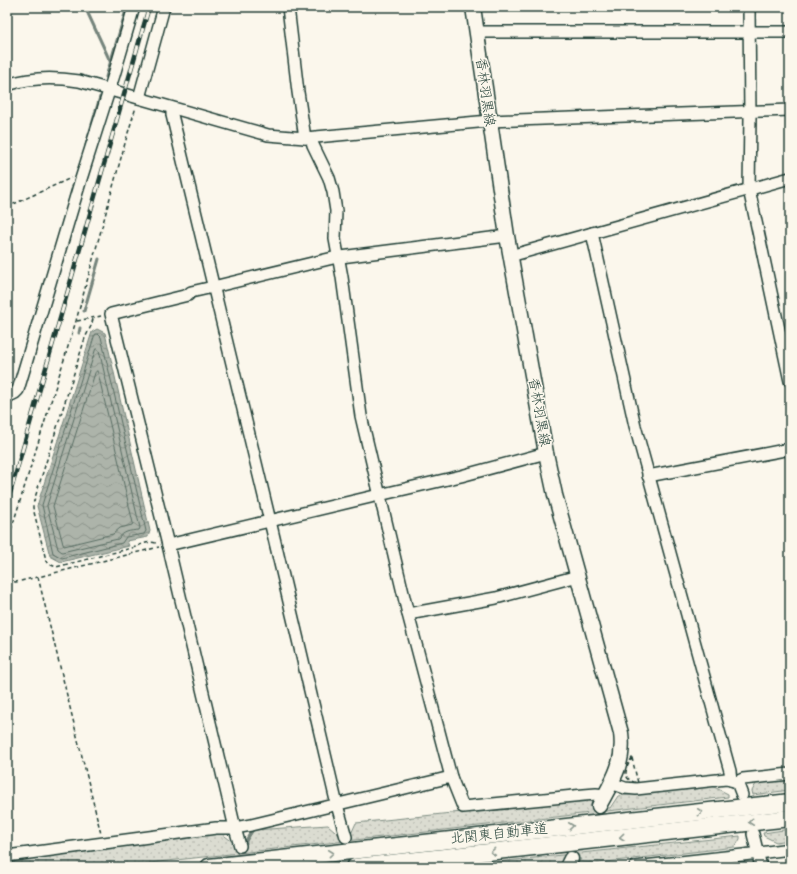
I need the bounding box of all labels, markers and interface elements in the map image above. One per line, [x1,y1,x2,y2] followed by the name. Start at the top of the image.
[471,56,499,128] street label: 香林羽黒線
[524,376,554,448] street label: 香林羽黒線
[697,808,704,817] one-way arrow
[748,817,754,826] one-way arrow
[449,820,549,848] street label: 北関東自動車道
[568,822,574,831] one-way arrow
[619,832,625,841] one-way arrow
[490,847,496,856] one-way arrow
[328,849,334,858] one-way arrow

